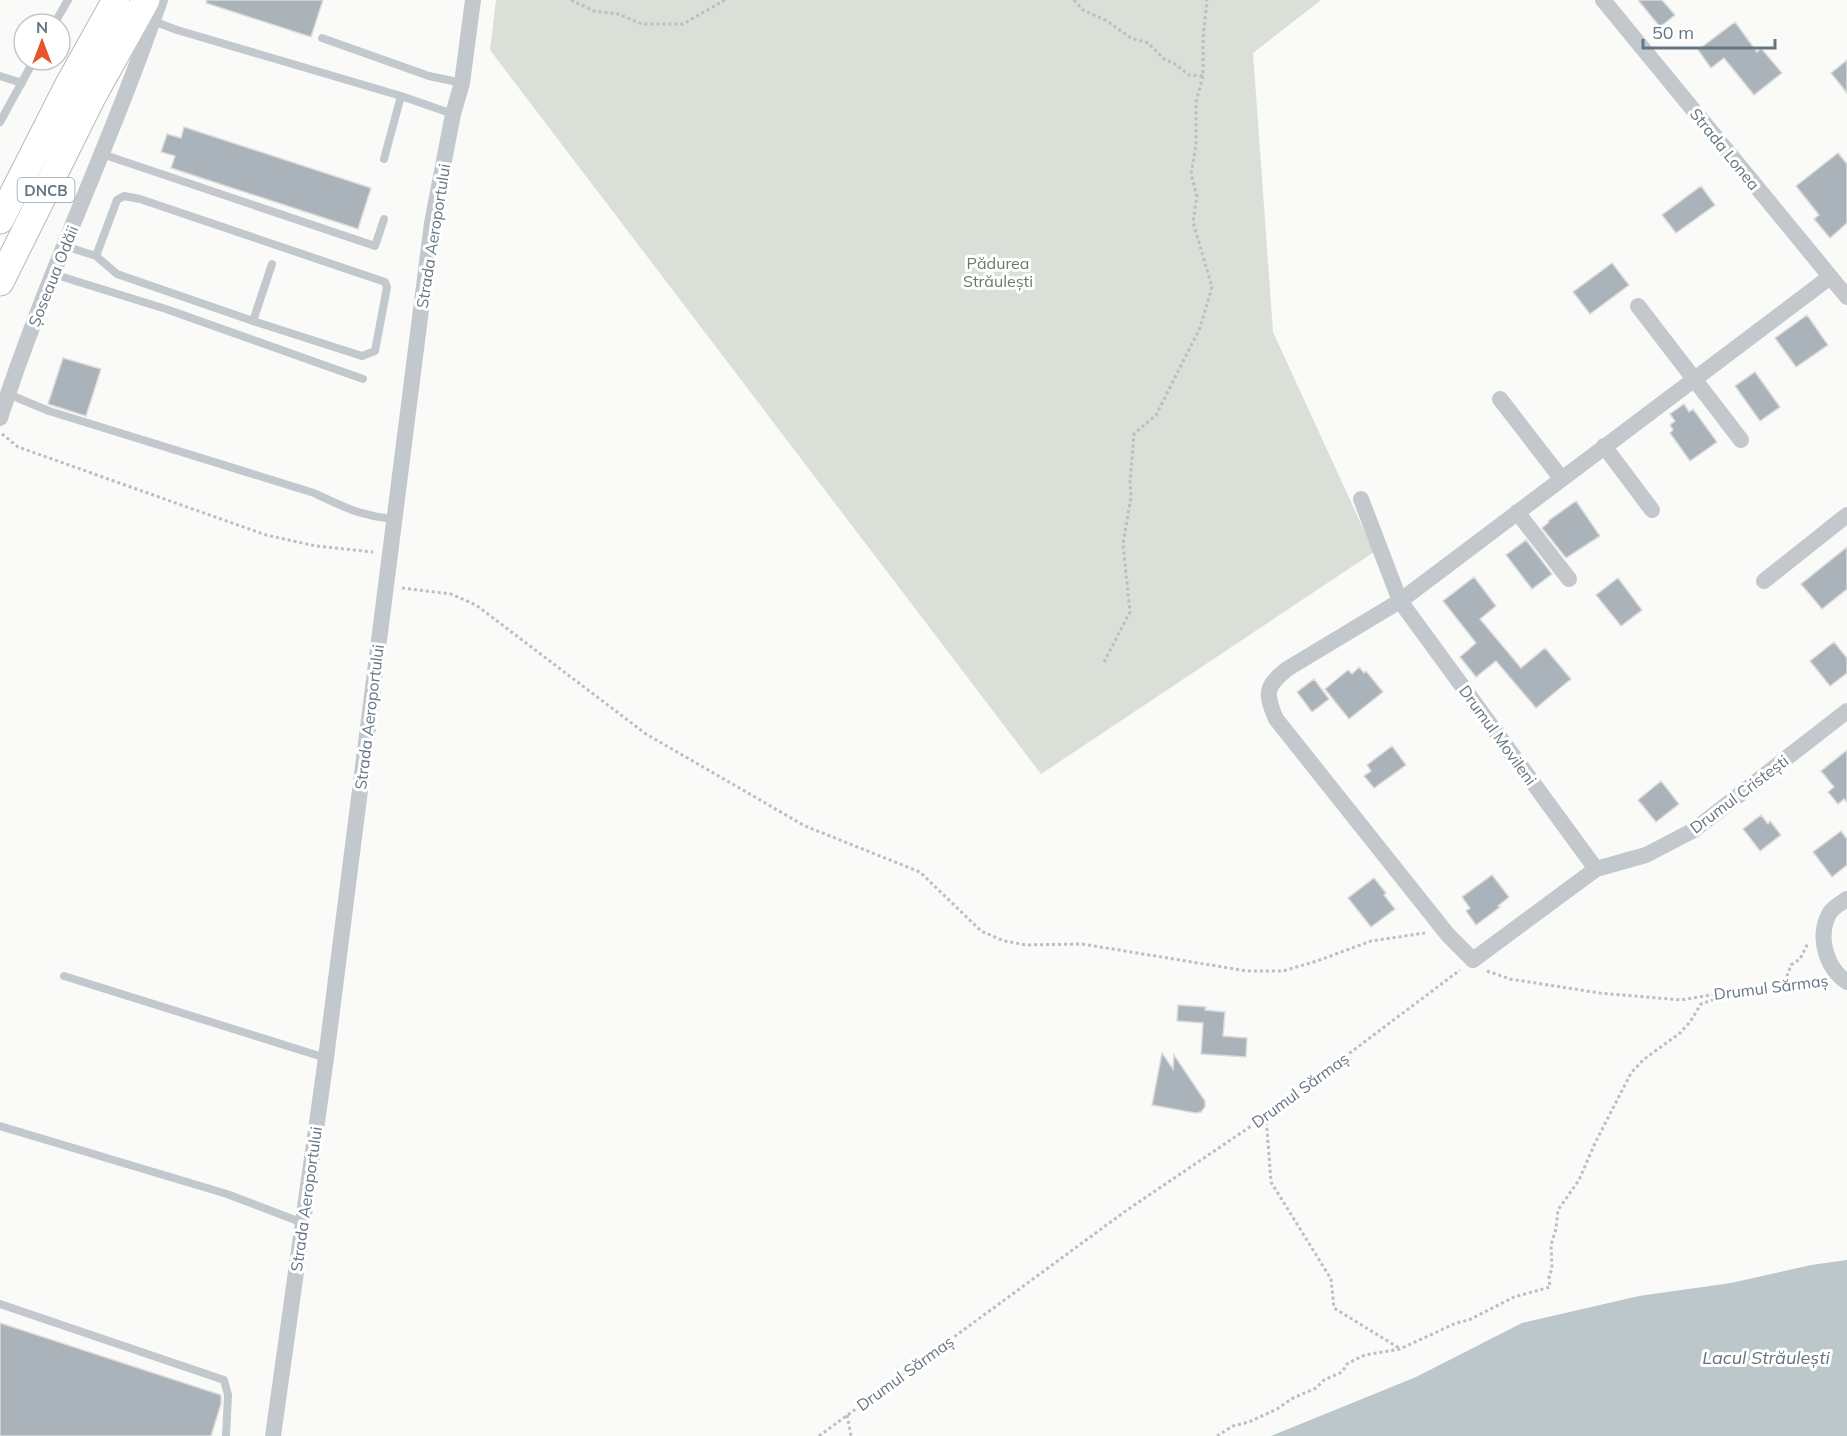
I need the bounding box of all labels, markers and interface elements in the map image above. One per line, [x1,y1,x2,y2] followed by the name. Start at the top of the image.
[12,12,72,72] north arrow
[1643,12,1775,50] scale bar
[36,17,48,37] text: N
[1652,21,1694,44] text: 50 m
[1686,104,1764,194] street label: Strada Lonea
[412,162,454,310] street label: Strada Aeroportului
[18,178,74,202] road number: DNCB
[24,222,82,330] street label: Șoseaua Odăii
[963,253,1033,291] park label: Pădurea Străulești
[350,643,388,791] street label: Strada Aeroportului
[1455,681,1541,789] street label: Drumul Movileni
[1686,750,1792,838] street label: Drumul Cristești
[1713,970,1829,1004] street label: Drumul Sărmaș
[1248,1048,1353,1132] street label: Drumul Sărmaș
[286,1125,326,1273] street label: Strada Aeroportului
[853,1331,958,1415] street label: Drumul Sărmaș
[1702,1346,1831,1369] water label: Lacul Străulești

